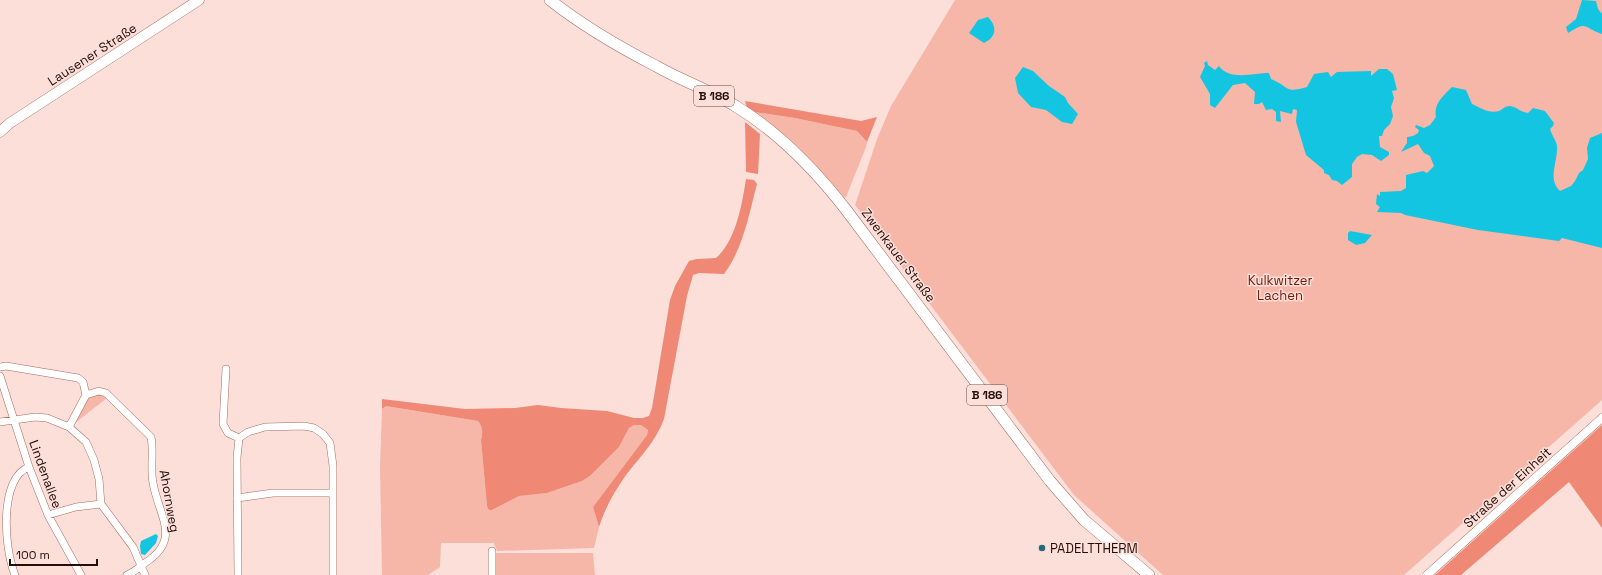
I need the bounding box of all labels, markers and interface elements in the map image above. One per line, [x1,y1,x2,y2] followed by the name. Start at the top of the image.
[45,19,140,90] street label: Lausener Straße
[694,86,734,106] road number: B 186
[858,205,939,306] street label: Zwenkauer Straße
[1248,272,1312,304] park label: Kulkwitzer Lachen
[967,385,1007,405] road number: B 186
[25,438,66,511] street label: Lindenallee
[1460,443,1555,531] street label: Straße der Einheit
[156,468,183,534] street label: Ahornweg
[1050,540,1138,557] place label: PADELTTHERM
[10,541,97,567] scale bar
[1037,543,1047,553] marker: PADELTTHERM
[16,547,50,563] text: 100 m

